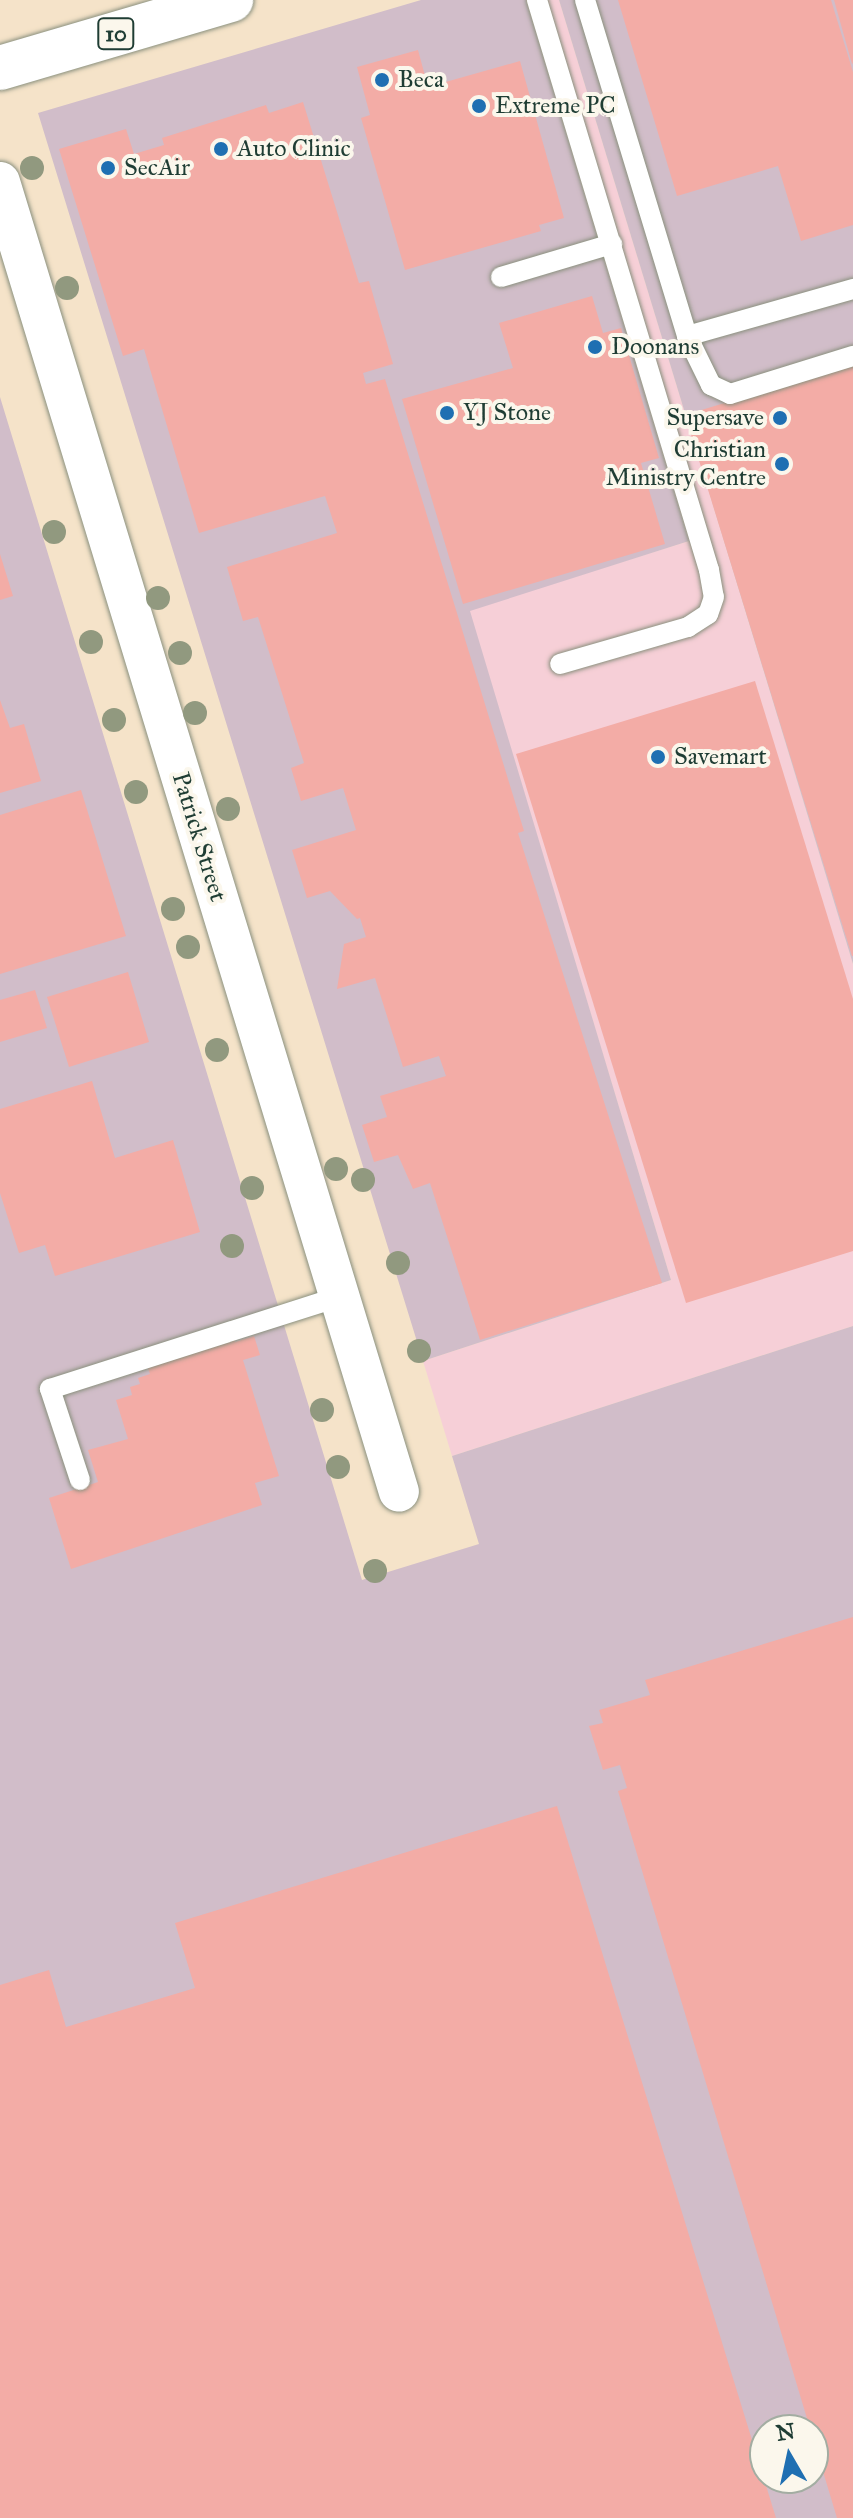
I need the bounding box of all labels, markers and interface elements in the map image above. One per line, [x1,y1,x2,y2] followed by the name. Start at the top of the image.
[96,16,136,52] road number: 10
[398,66,444,94] place label: Beca
[373,71,391,89] marker: Beca
[495,92,616,120] place label: Extreme PC
[470,97,488,115] marker: Extreme PC
[237,135,351,163] place label: Auto Clinic
[212,140,230,158] marker: Auto Clinic
[124,154,190,182] place label: SecAir
[99,159,117,177] marker: SecAir
[611,333,699,361] place label: Doonans
[586,338,604,356] marker: Doonans
[463,399,551,427] place label: YJ Stone
[438,404,456,422] marker: YJ Stone
[667,404,764,432] place label: Supersave
[771,409,789,427] marker: Supersave
[606,436,766,492] place label: Christian Ministry Centre
[773,455,791,473] marker: Christian Ministry Centre
[674,743,767,771] place label: Savemart
[649,748,667,766] marker: Savemart
[166,769,232,905] street label: Patrick Street
[749,2414,829,2494] north arrow
[774,2417,797,2447] text: N

